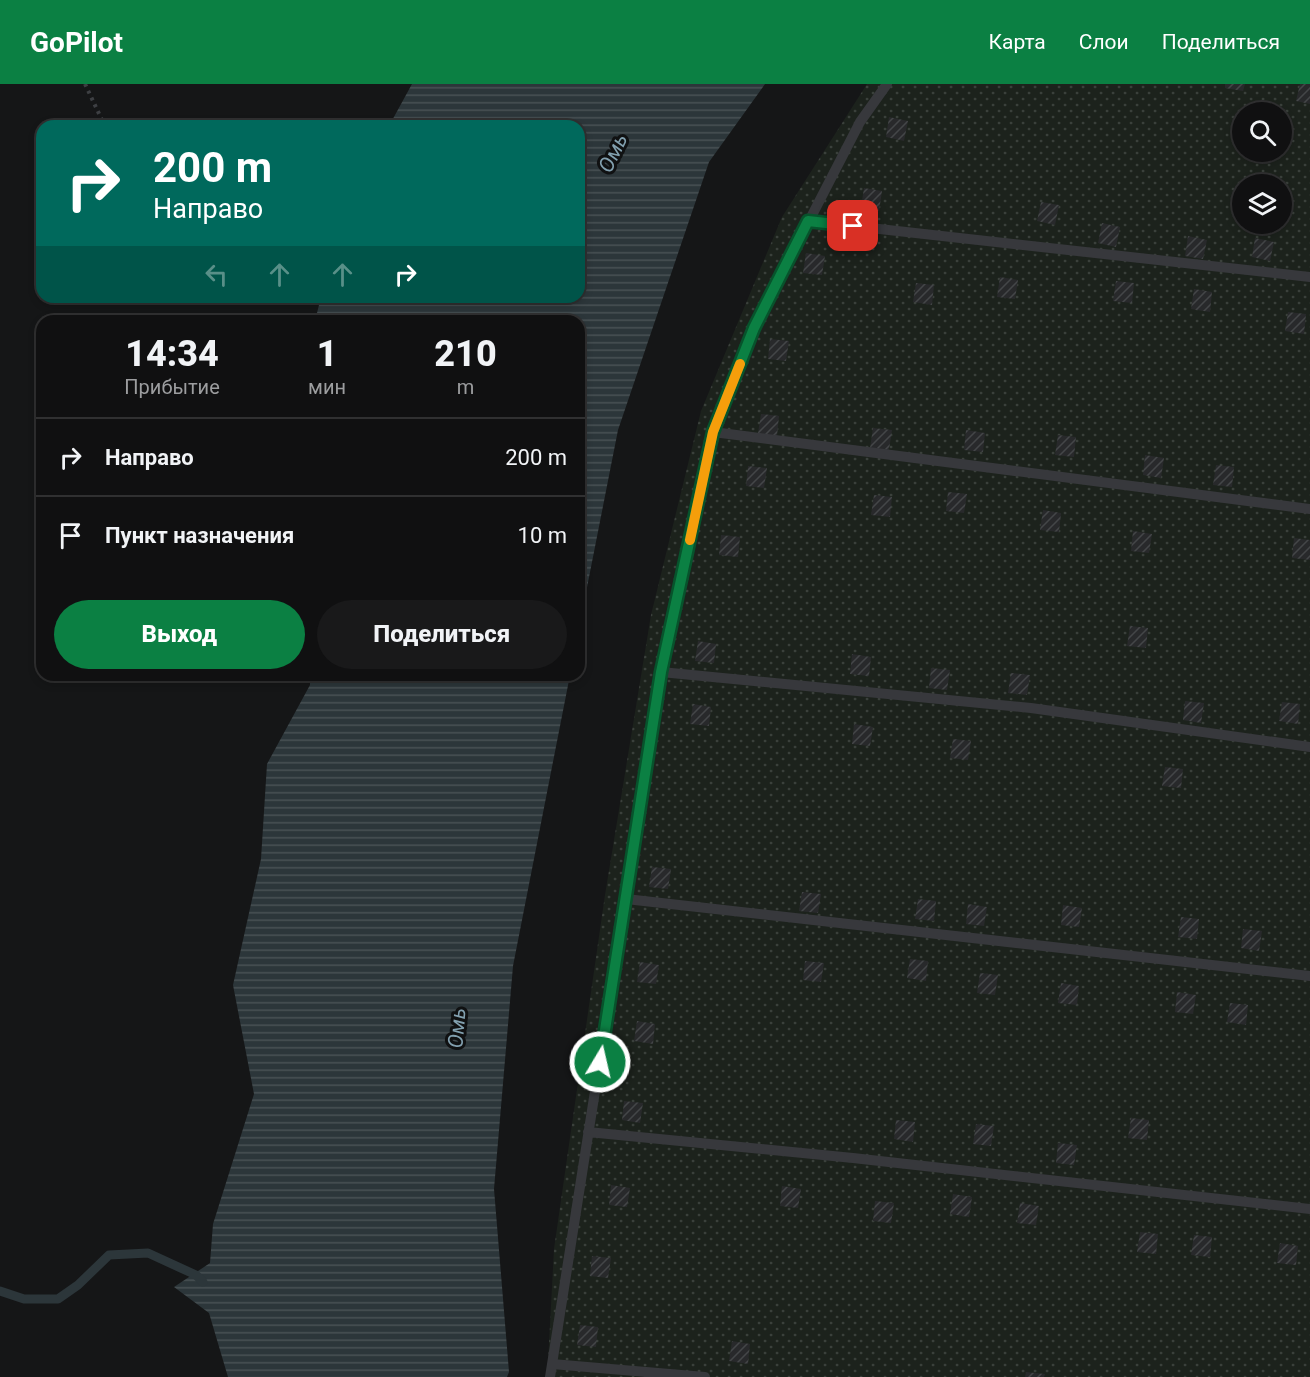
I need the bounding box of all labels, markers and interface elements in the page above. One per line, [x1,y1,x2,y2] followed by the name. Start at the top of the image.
[30,26,123,59] text: GoPilot
[989,30,1046,54] text: Карта
[1079,30,1129,54] text: Слои
[1162,30,1280,54] text: Поделиться
[1232,102,1292,234] map controls
[1232,102,1292,162] button: search
[593,130,633,176] water label: Омь
[153,143,272,192] text: 200 m
[54,144,132,222] icon: right
[1232,174,1292,234] button: layers
[153,193,263,225] text: Направо
[827,200,878,251] pin
[836,209,869,242] icon: arrive
[200,258,233,291] icon: left
[263,258,296,291] icon: ahead
[326,258,359,291] icon: ahead
[389,258,422,291] icon: right
[125,333,219,375] text: 14:34
[317,333,337,375] text: 1
[434,333,497,375] text: 210
[124,375,220,399] text: Прибытие
[308,375,346,399] text: мин
[457,375,474,399] text: m
[54,441,87,474] icon: right
[105,445,194,470] text: Направо
[505,445,567,470] text: 200 m
[54,519,87,552] icon: arrive
[105,523,294,548] text: Пункт назначения
[518,523,567,548] text: 10 m
[54,600,305,669] button: Выход
[317,600,567,669] button: Поделиться
[443,1007,471,1049] water label: Омь
[568,1030,632,1094] position arrow

